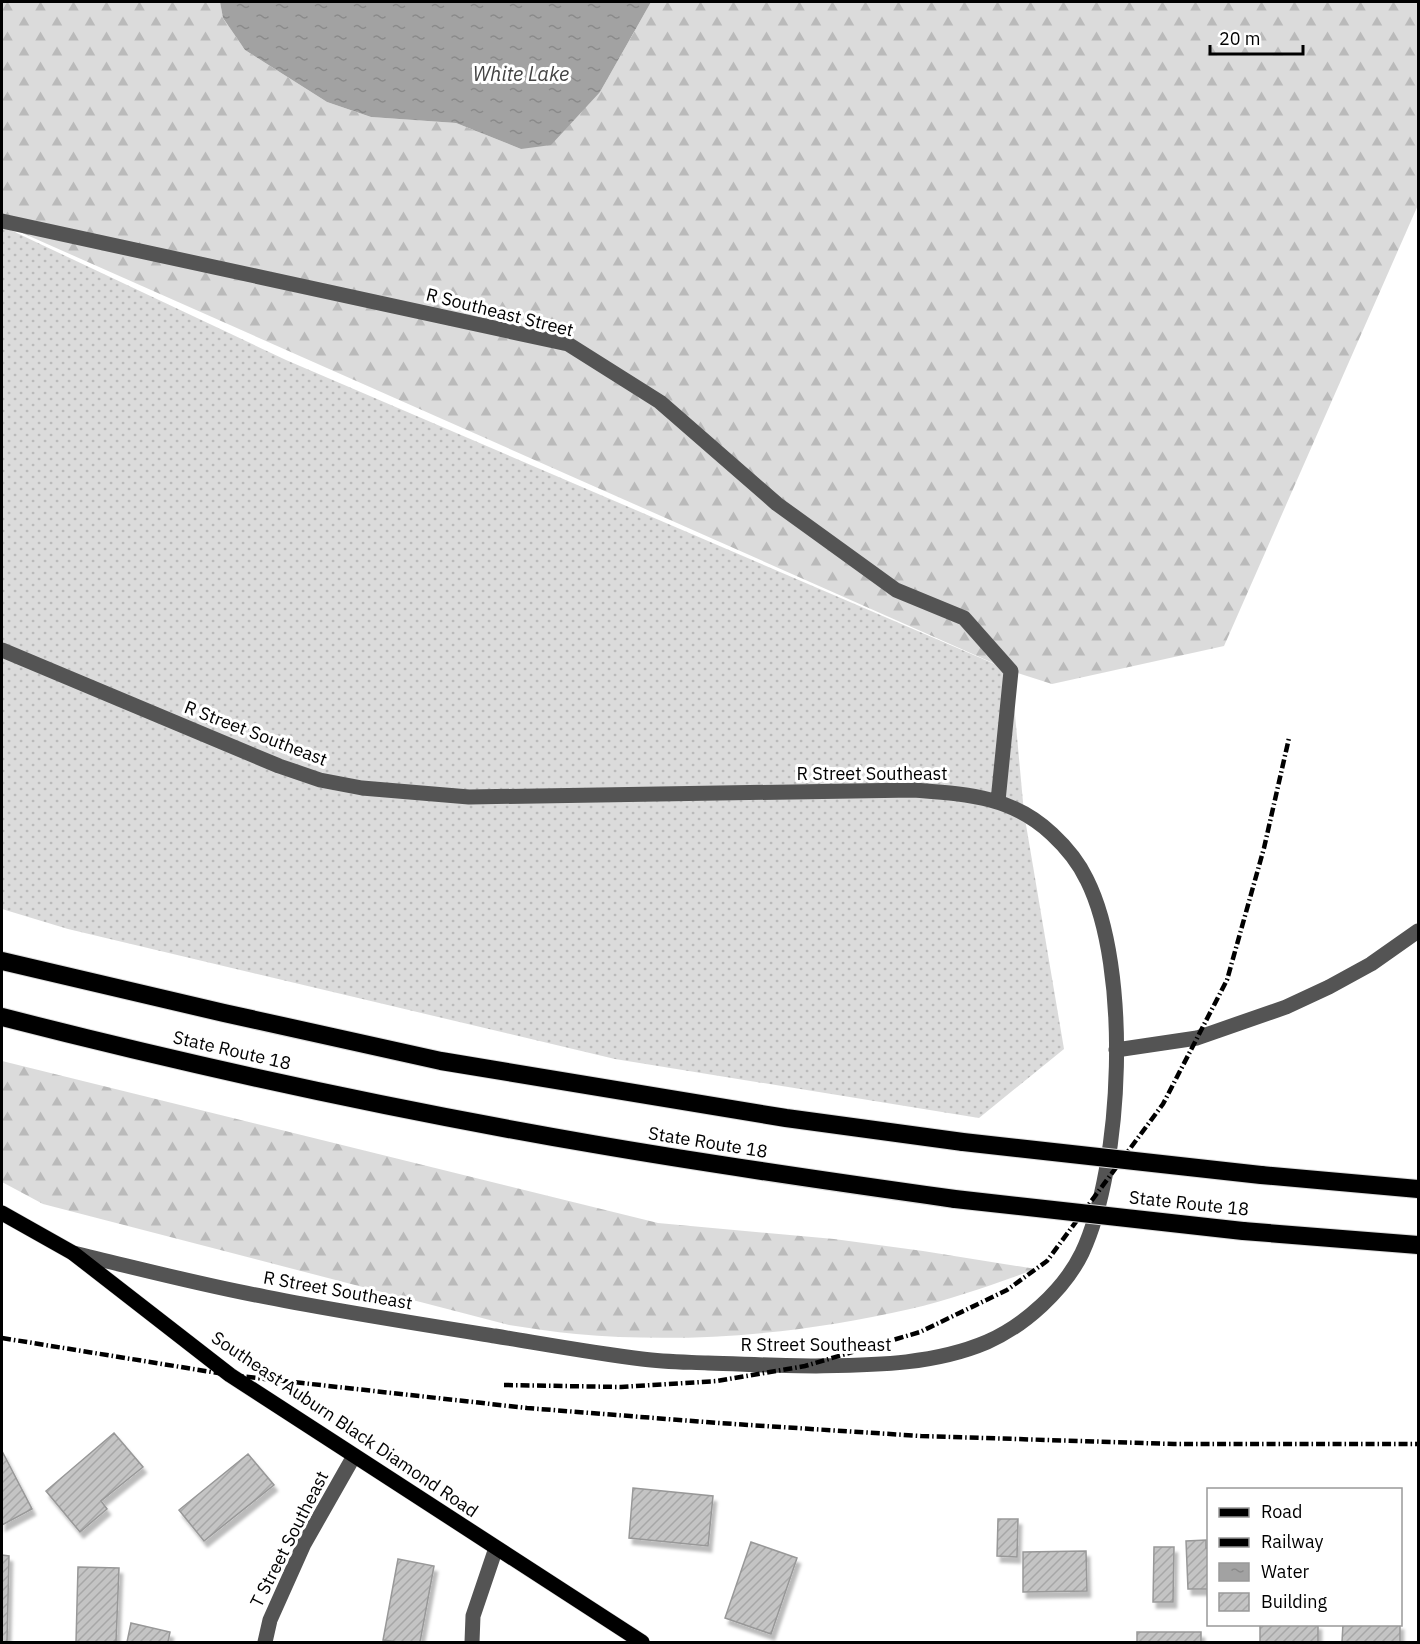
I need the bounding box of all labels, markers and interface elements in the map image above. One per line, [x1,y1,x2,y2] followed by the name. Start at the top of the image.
[1210,18,1303,56] scale bar
[1219,27,1261,50] text: 20 m
[473,60,569,87] water label: White Lake
[424,283,576,341] street label: R Southeast Street
[181,695,331,771] street label: R Street Southeast
[796,762,948,785] street label: R Street Southeast
[171,1025,293,1075] street label: State Route 18
[647,1121,769,1163] street label: State Route 18
[1128,1185,1250,1221] street label: State Route 18
[262,1266,414,1314] street label: R Street Southeast
[207,1326,483,1522] street label: Southeast Auburn Black Diamond Road
[740,1333,892,1356] street label: R Street Southeast
[245,1467,333,1611] street label: T Street Southeast
[1207,1488,1402,1626] legend
[1261,1500,1302,1523] text: Road
[1261,1530,1323,1553] text: Railway
[1261,1560,1310,1583] text: Water
[1261,1590,1328,1613] text: Building

